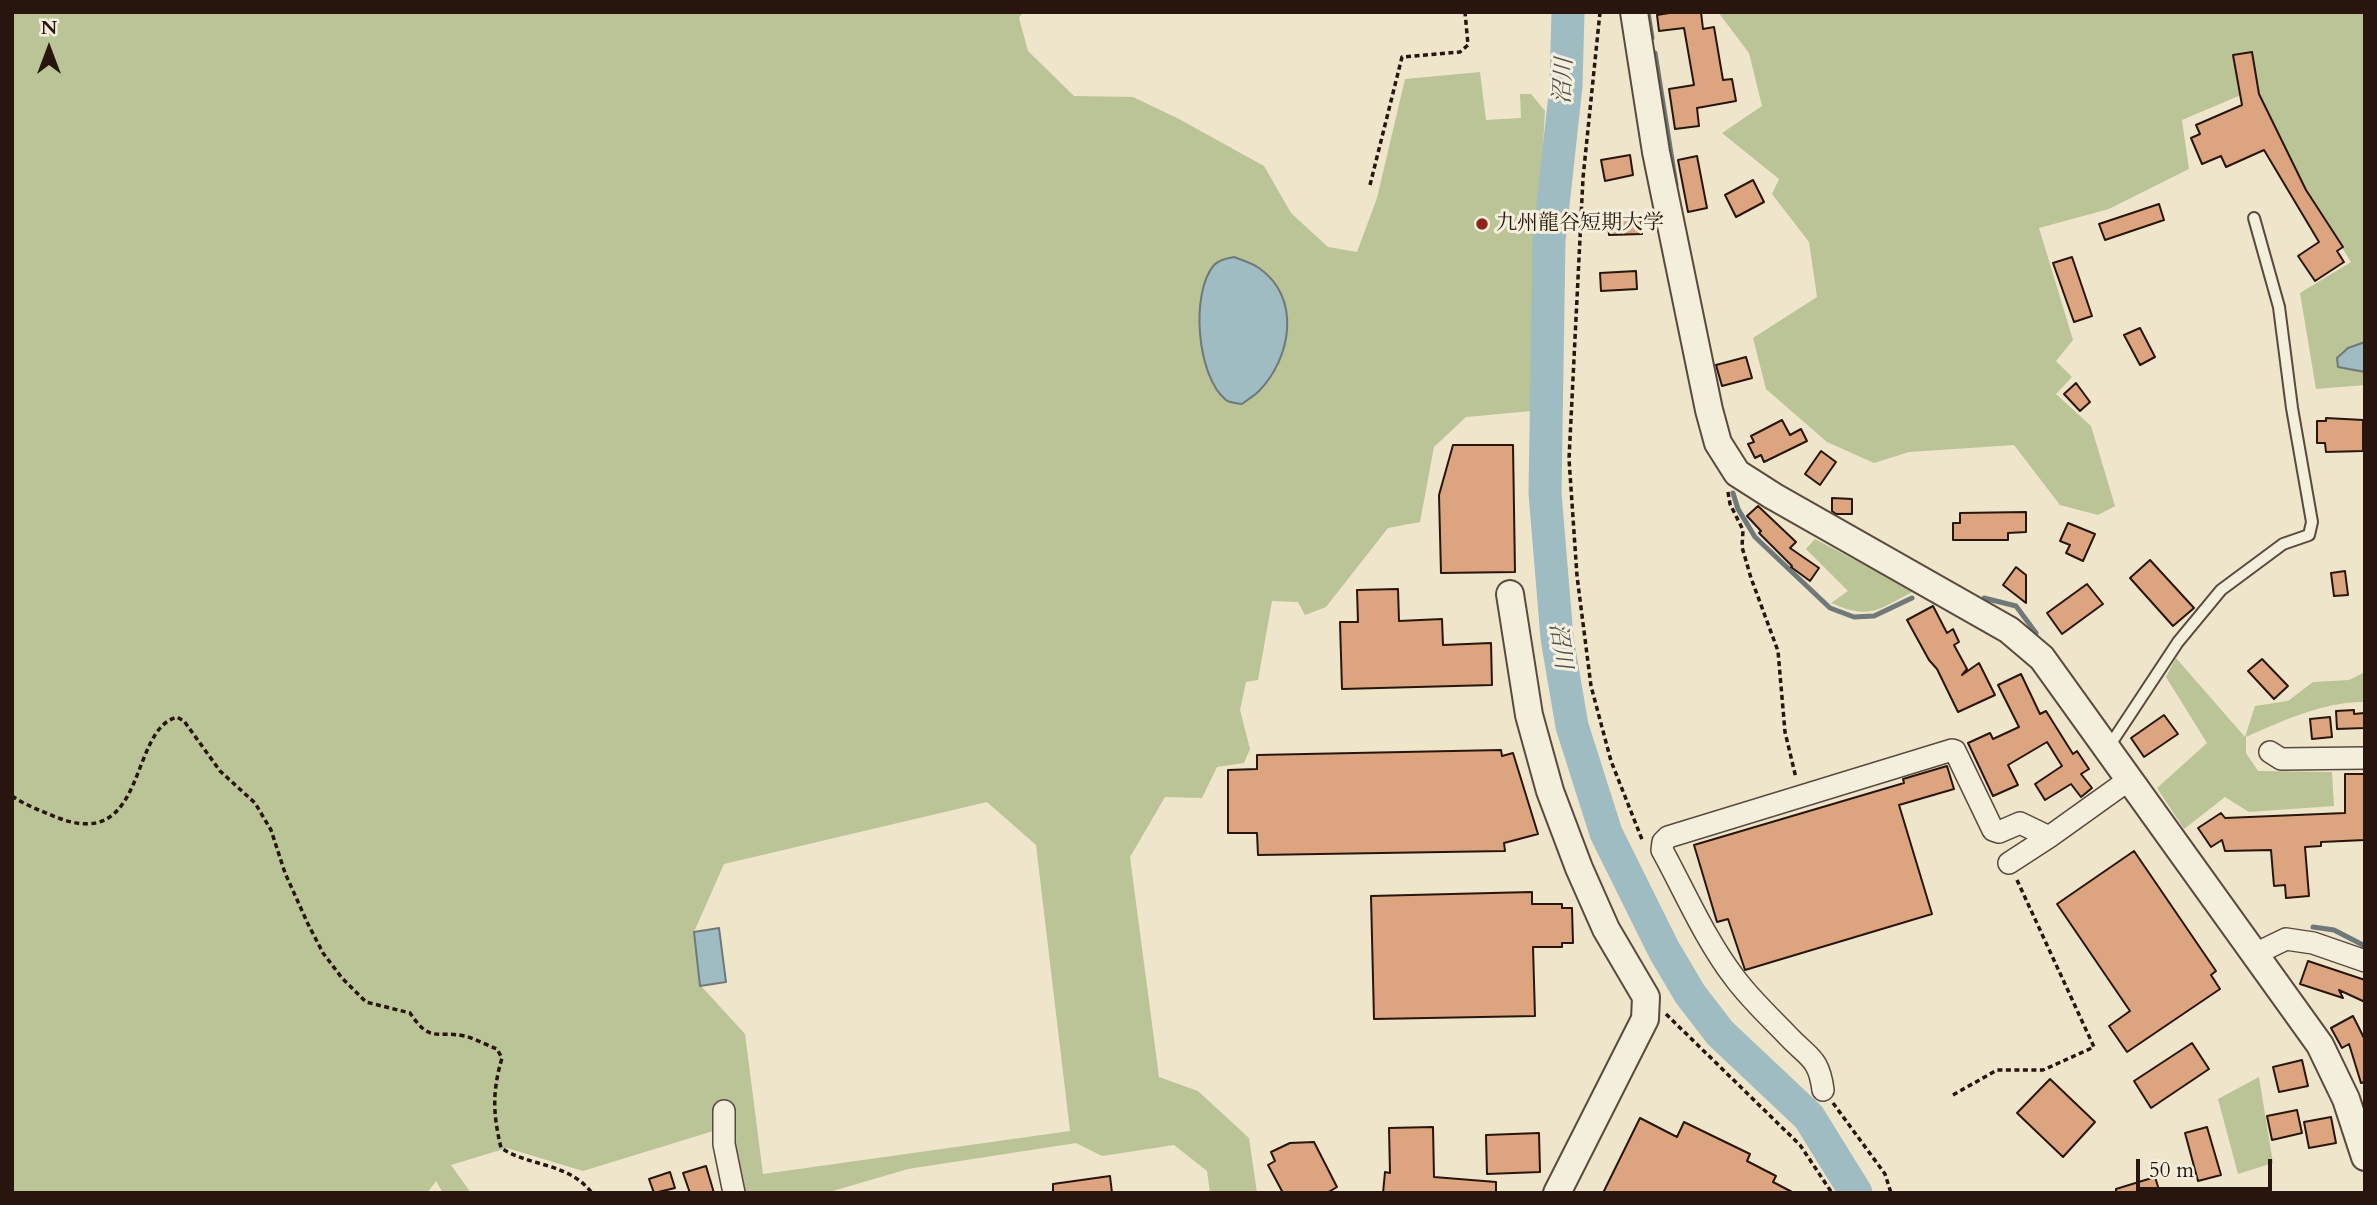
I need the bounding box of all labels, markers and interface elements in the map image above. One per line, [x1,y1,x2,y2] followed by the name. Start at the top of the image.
[14,14,84,84] north arrow
[41,15,57,41] text: N
[1550,57,1580,105] water label: 沼川
[1496,211,1664,237] place label: 九州龍谷短期大学
[1474,216,1490,232] marker: 九州龍谷短期大学
[1542,621,1576,671] water label: 沼川
[2139,1146,2276,1190] scale bar
[2149,1156,2194,1185] text: 50 m

